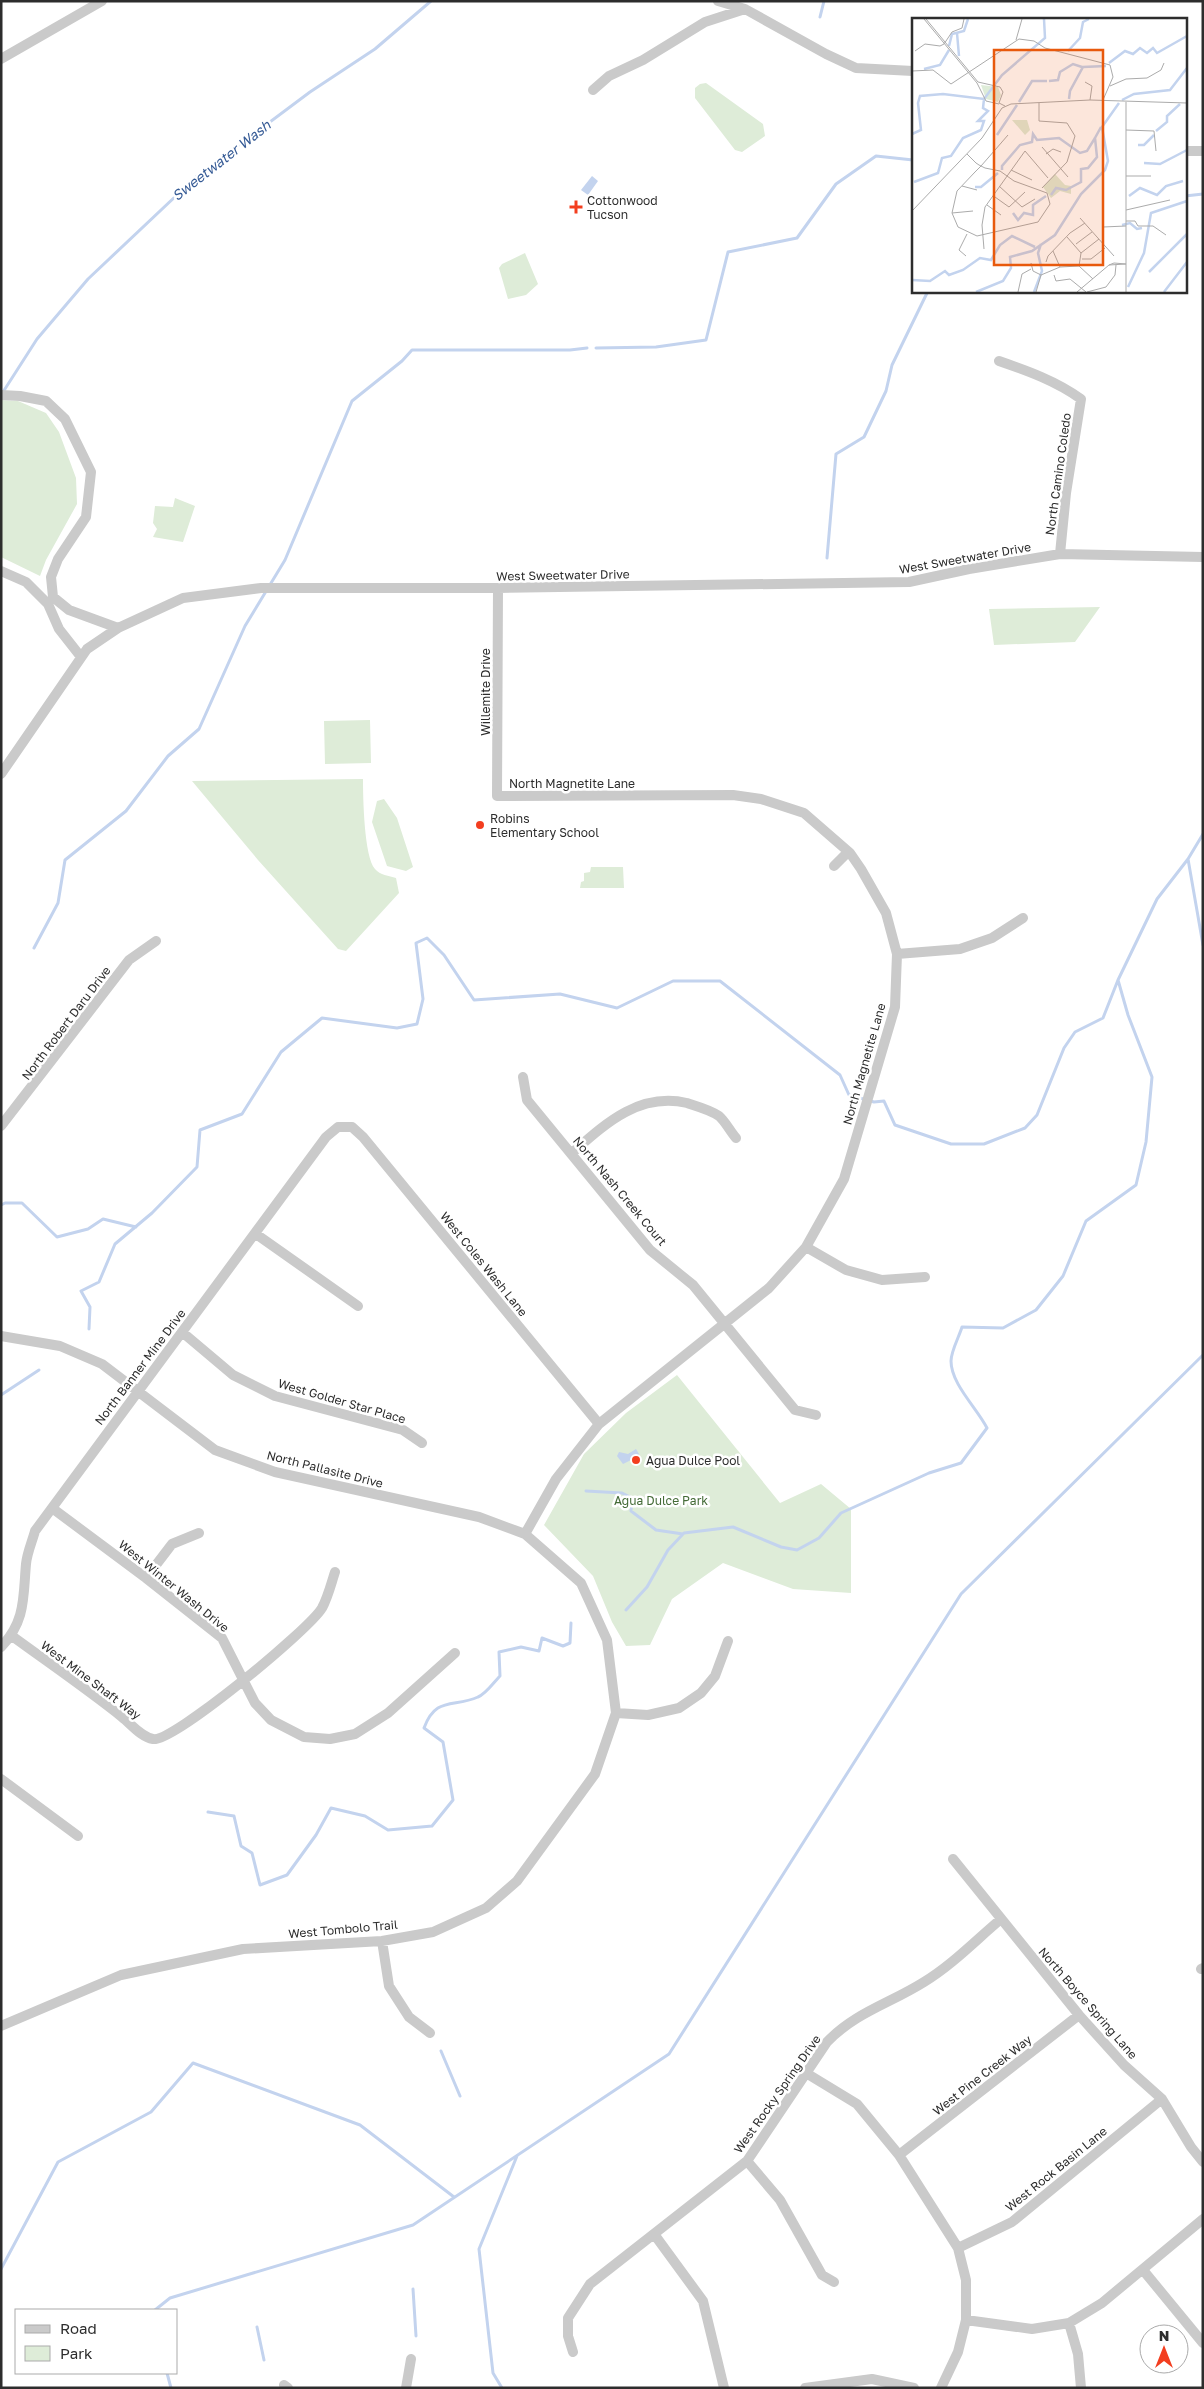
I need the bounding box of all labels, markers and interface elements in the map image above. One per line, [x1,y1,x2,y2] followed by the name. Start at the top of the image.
[912,18,1186,292] inset map
[168,115,275,204] water label: Sweetwater Wash
[587,193,658,222] place label: Cottonwood Tucson
[569,200,583,214] marker: Cottonwood Tucson
[1042,412,1074,536] street label: North Camino Coledo
[898,539,1032,577] street label: West Sweetwater Drive
[496,566,630,584] street label: West Sweetwater Drive
[478,648,493,736] street label: Willemite Drive
[509,776,635,791] street label: North Magnetite Lane
[490,811,599,840] place label: Robins Elementary School
[474,819,486,831] marker: Robins Elementary School
[18,963,114,1083] street label: North Robert Daru Drive
[839,1001,889,1127] street label: North Magnetite Lane
[570,1133,670,1249] street label: North Nash Creek Court
[437,1209,531,1319] street label: West Coles Wash Lane
[92,1306,189,1428] street label: North Banner Mine Drive
[276,1376,408,1426] street label: West Golder Star Place
[265,1447,385,1491] street label: North Pallasite Drive
[646,1453,740,1468] place label: Agua Dulce Pool
[630,1454,642,1466] marker: Agua Dulce Pool
[614,1493,708,1508] park label: Agua Dulce Park
[116,1537,232,1635] street label: West Winter Wash Drive
[38,1637,144,1723] street label: West Mine Shaft Way
[288,1917,398,1941] street label: West Tombolo Trail
[1035,1944,1141,2062] street label: North Boyce Spring Lane
[730,2032,824,2156] street label: West Rocky Spring Drive
[930,2032,1035,2118] street label: West Pine Creek Way
[1002,2123,1110,2215] street label: West Rock Basin Lane
[15,2309,178,2374] legend
[60,2319,97,2337] text: Road
[1139,2324,1189,2374] north arrow
[1159,2327,1169,2344] text: N
[60,2344,93,2362] text: Park

